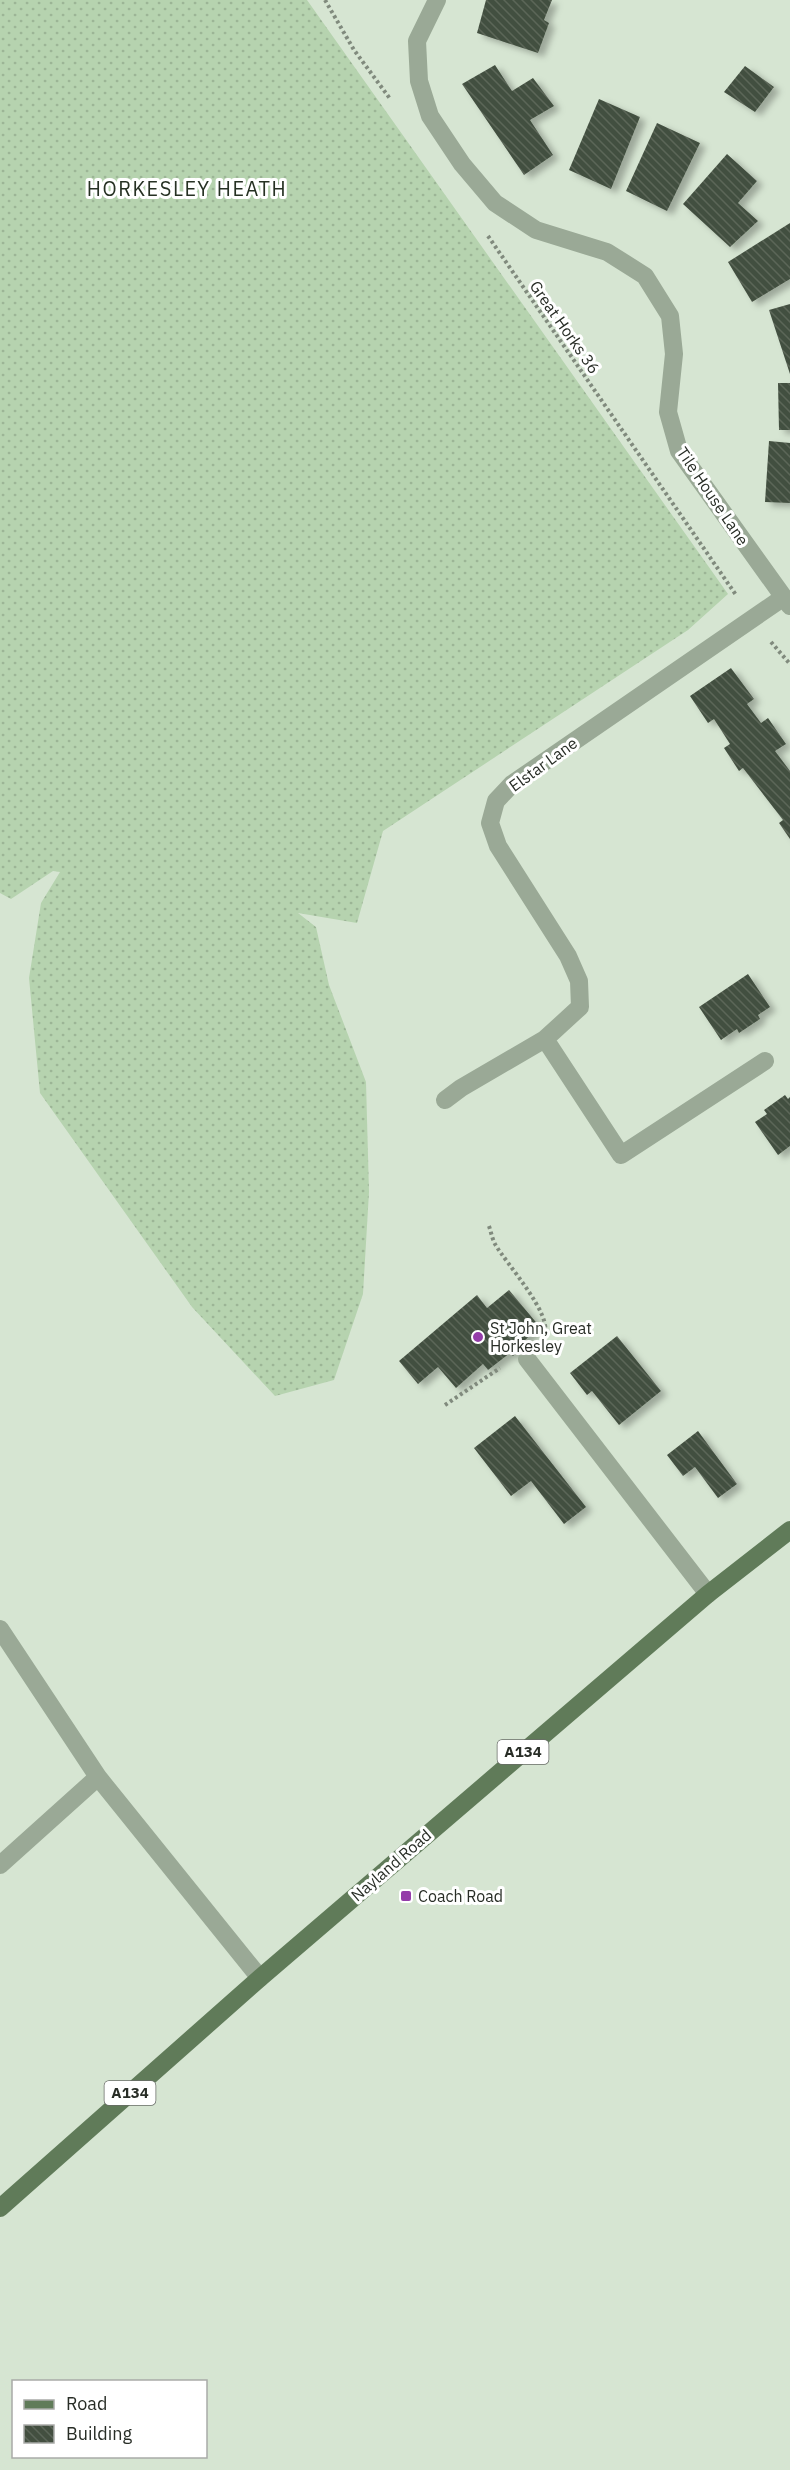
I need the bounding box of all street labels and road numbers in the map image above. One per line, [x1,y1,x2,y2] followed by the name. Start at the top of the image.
[526,277,604,377] street label: Great Horks 36
[673,443,753,549] street label: Tile House Lane
[505,732,581,795] street label: Elstar Lane
[498,1740,548,1764] road number: A134
[347,1825,435,1905] street label: Nayland Road
[104,2081,156,2105] road number: A134

